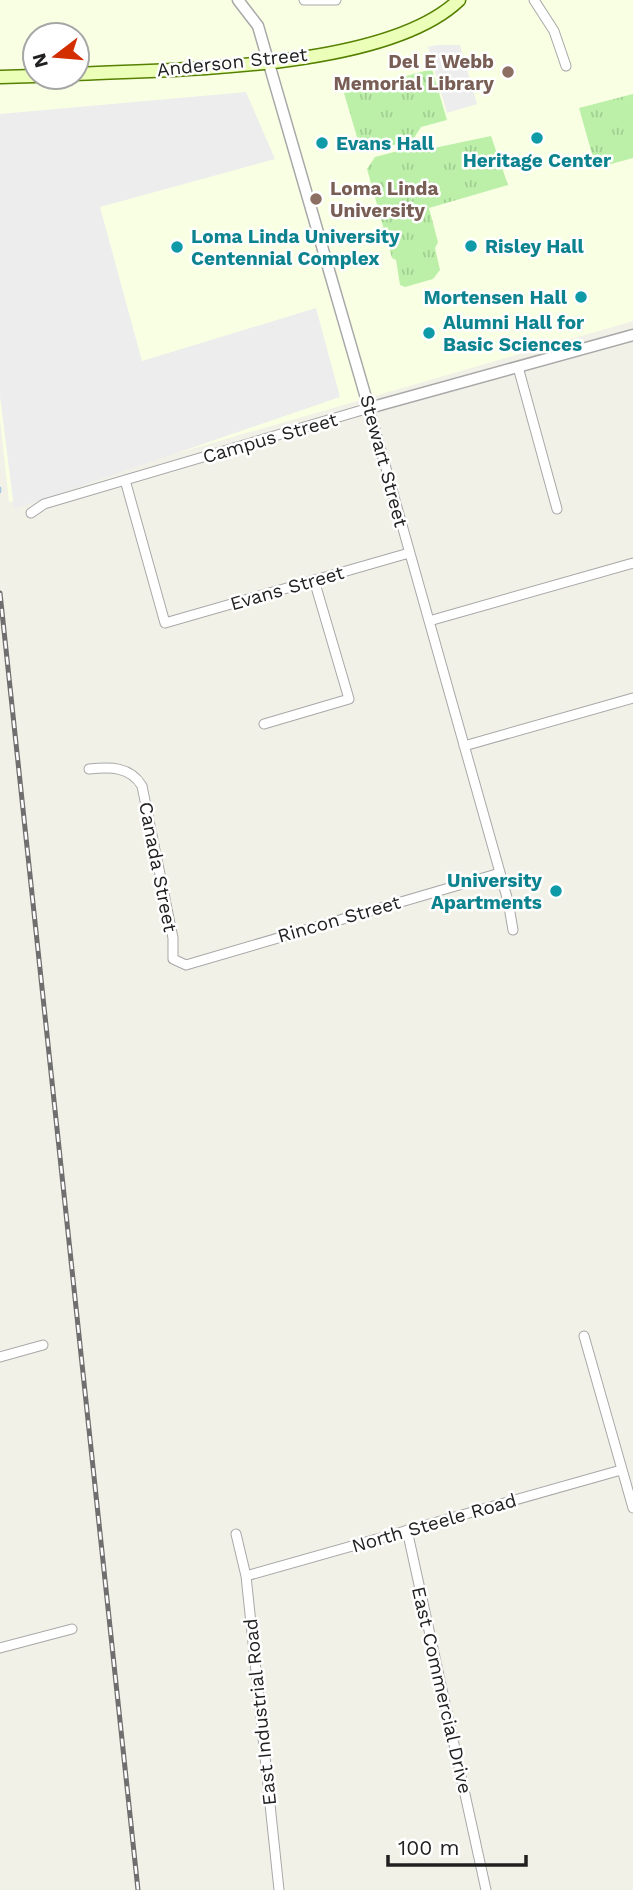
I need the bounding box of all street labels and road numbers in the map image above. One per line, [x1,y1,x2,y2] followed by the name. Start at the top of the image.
[156,43,309,81] street label: Anderson Street
[355,392,413,530] street label: Stewart Street
[200,408,340,468] street label: Campus Street
[227,561,347,615] street label: Evans Street
[134,800,182,934] street label: Canada Street
[275,890,403,948] street label: Rincon Street
[349,1488,519,1558] street label: North Steele Road
[407,1584,477,1796] street label: East Commercial Drive
[239,1617,281,1807] street label: East Industrial Road

